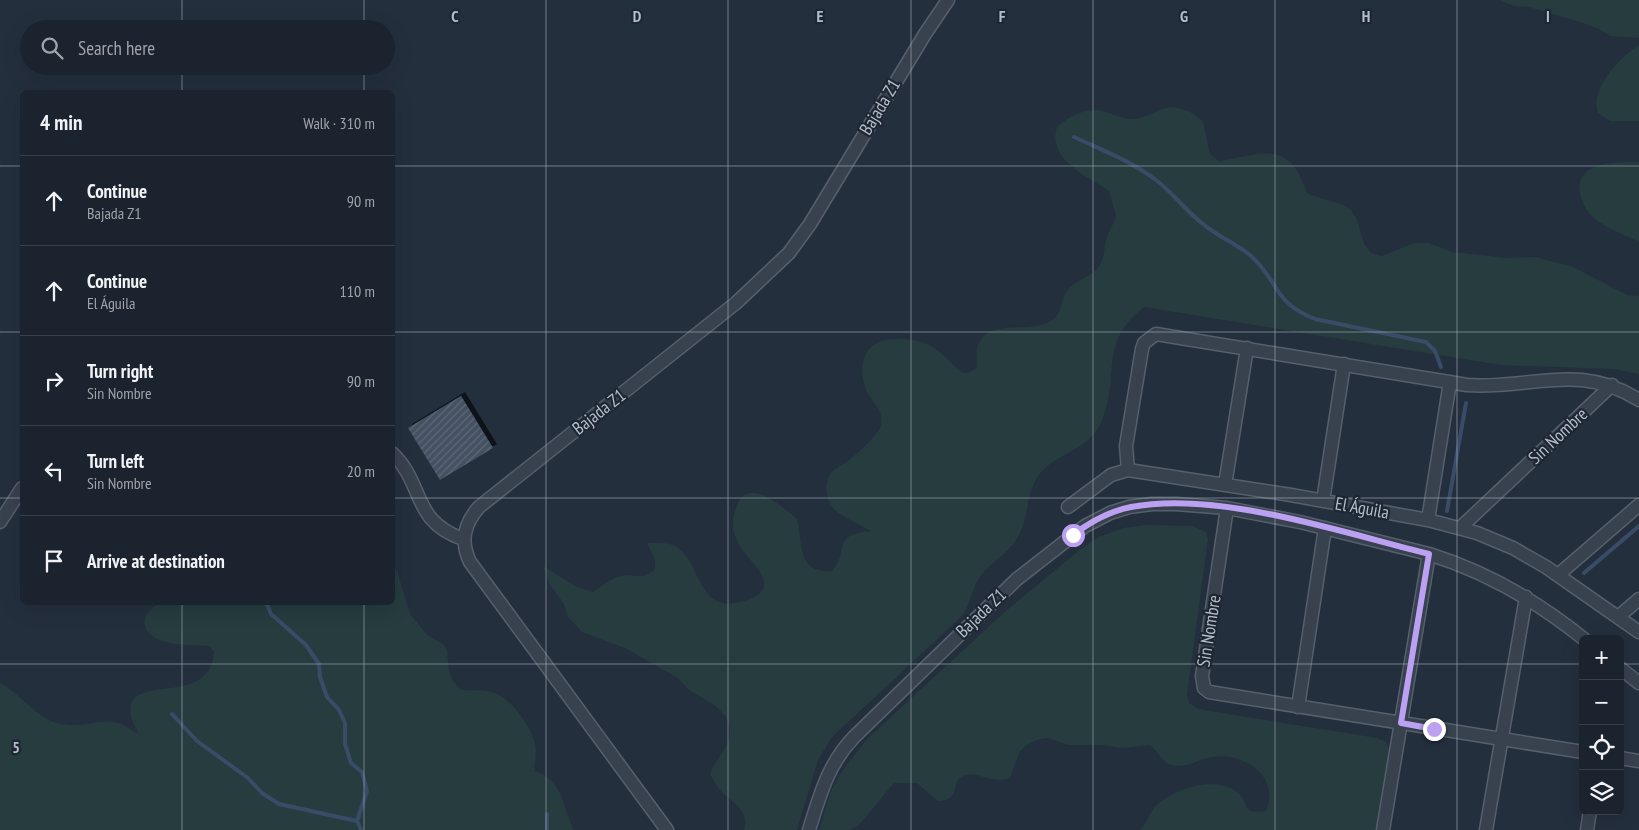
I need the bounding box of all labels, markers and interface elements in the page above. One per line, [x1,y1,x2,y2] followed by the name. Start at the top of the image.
[451,6,459,26] text: C
[633,6,642,26] text: D
[817,6,824,26] text: E
[999,6,1006,26] text: F
[1180,6,1188,26] text: G
[1362,6,1370,26] text: H
[1546,6,1550,26] text: I
[20,20,395,75] search box
[38,34,66,62] icon: search
[78,36,155,60] text: Search here
[854,75,905,139] street label: Bajada Z1
[40,109,82,136] text: 4 min
[303,113,375,133] text: Walk · 310 m
[87,179,147,203] text: Continue
[40,187,68,215] icon: ahead
[347,191,375,211] text: 90 m
[87,203,141,223] text: Bajada Z1
[87,269,147,293] text: Continue
[40,277,68,305] icon: ahead
[340,281,375,301] text: 110 m
[87,293,135,313] text: El Águila
[87,359,153,383] text: Turn right
[40,367,68,395] icon: right
[347,371,375,391] text: 90 m
[87,383,152,403] text: Sin Nombre
[567,384,630,440] street label: Bajada Z1
[1523,402,1592,469] street label: Sin Nombre
[87,449,144,473] text: Turn left
[40,457,68,485] icon: left
[347,461,375,481] text: 20 m
[87,473,152,493] text: Sin Nombre
[1333,491,1391,524] street label: El Águila
[1062,524,1085,547] route start
[40,547,68,575] icon: arrive
[87,549,225,573] text: Arrive at destination
[951,583,1011,642] street label: Bajada Z1
[1191,593,1226,669] street label: Sin Nombre
[1579,635,1624,815] map controls
[1579,635,1624,680] button: +
[1579,680,1624,725] button: −
[1423,718,1446,741] route end
[1579,725,1624,770] button: locate
[12,737,20,757] text: 5
[1579,770,1624,815] button: layers

